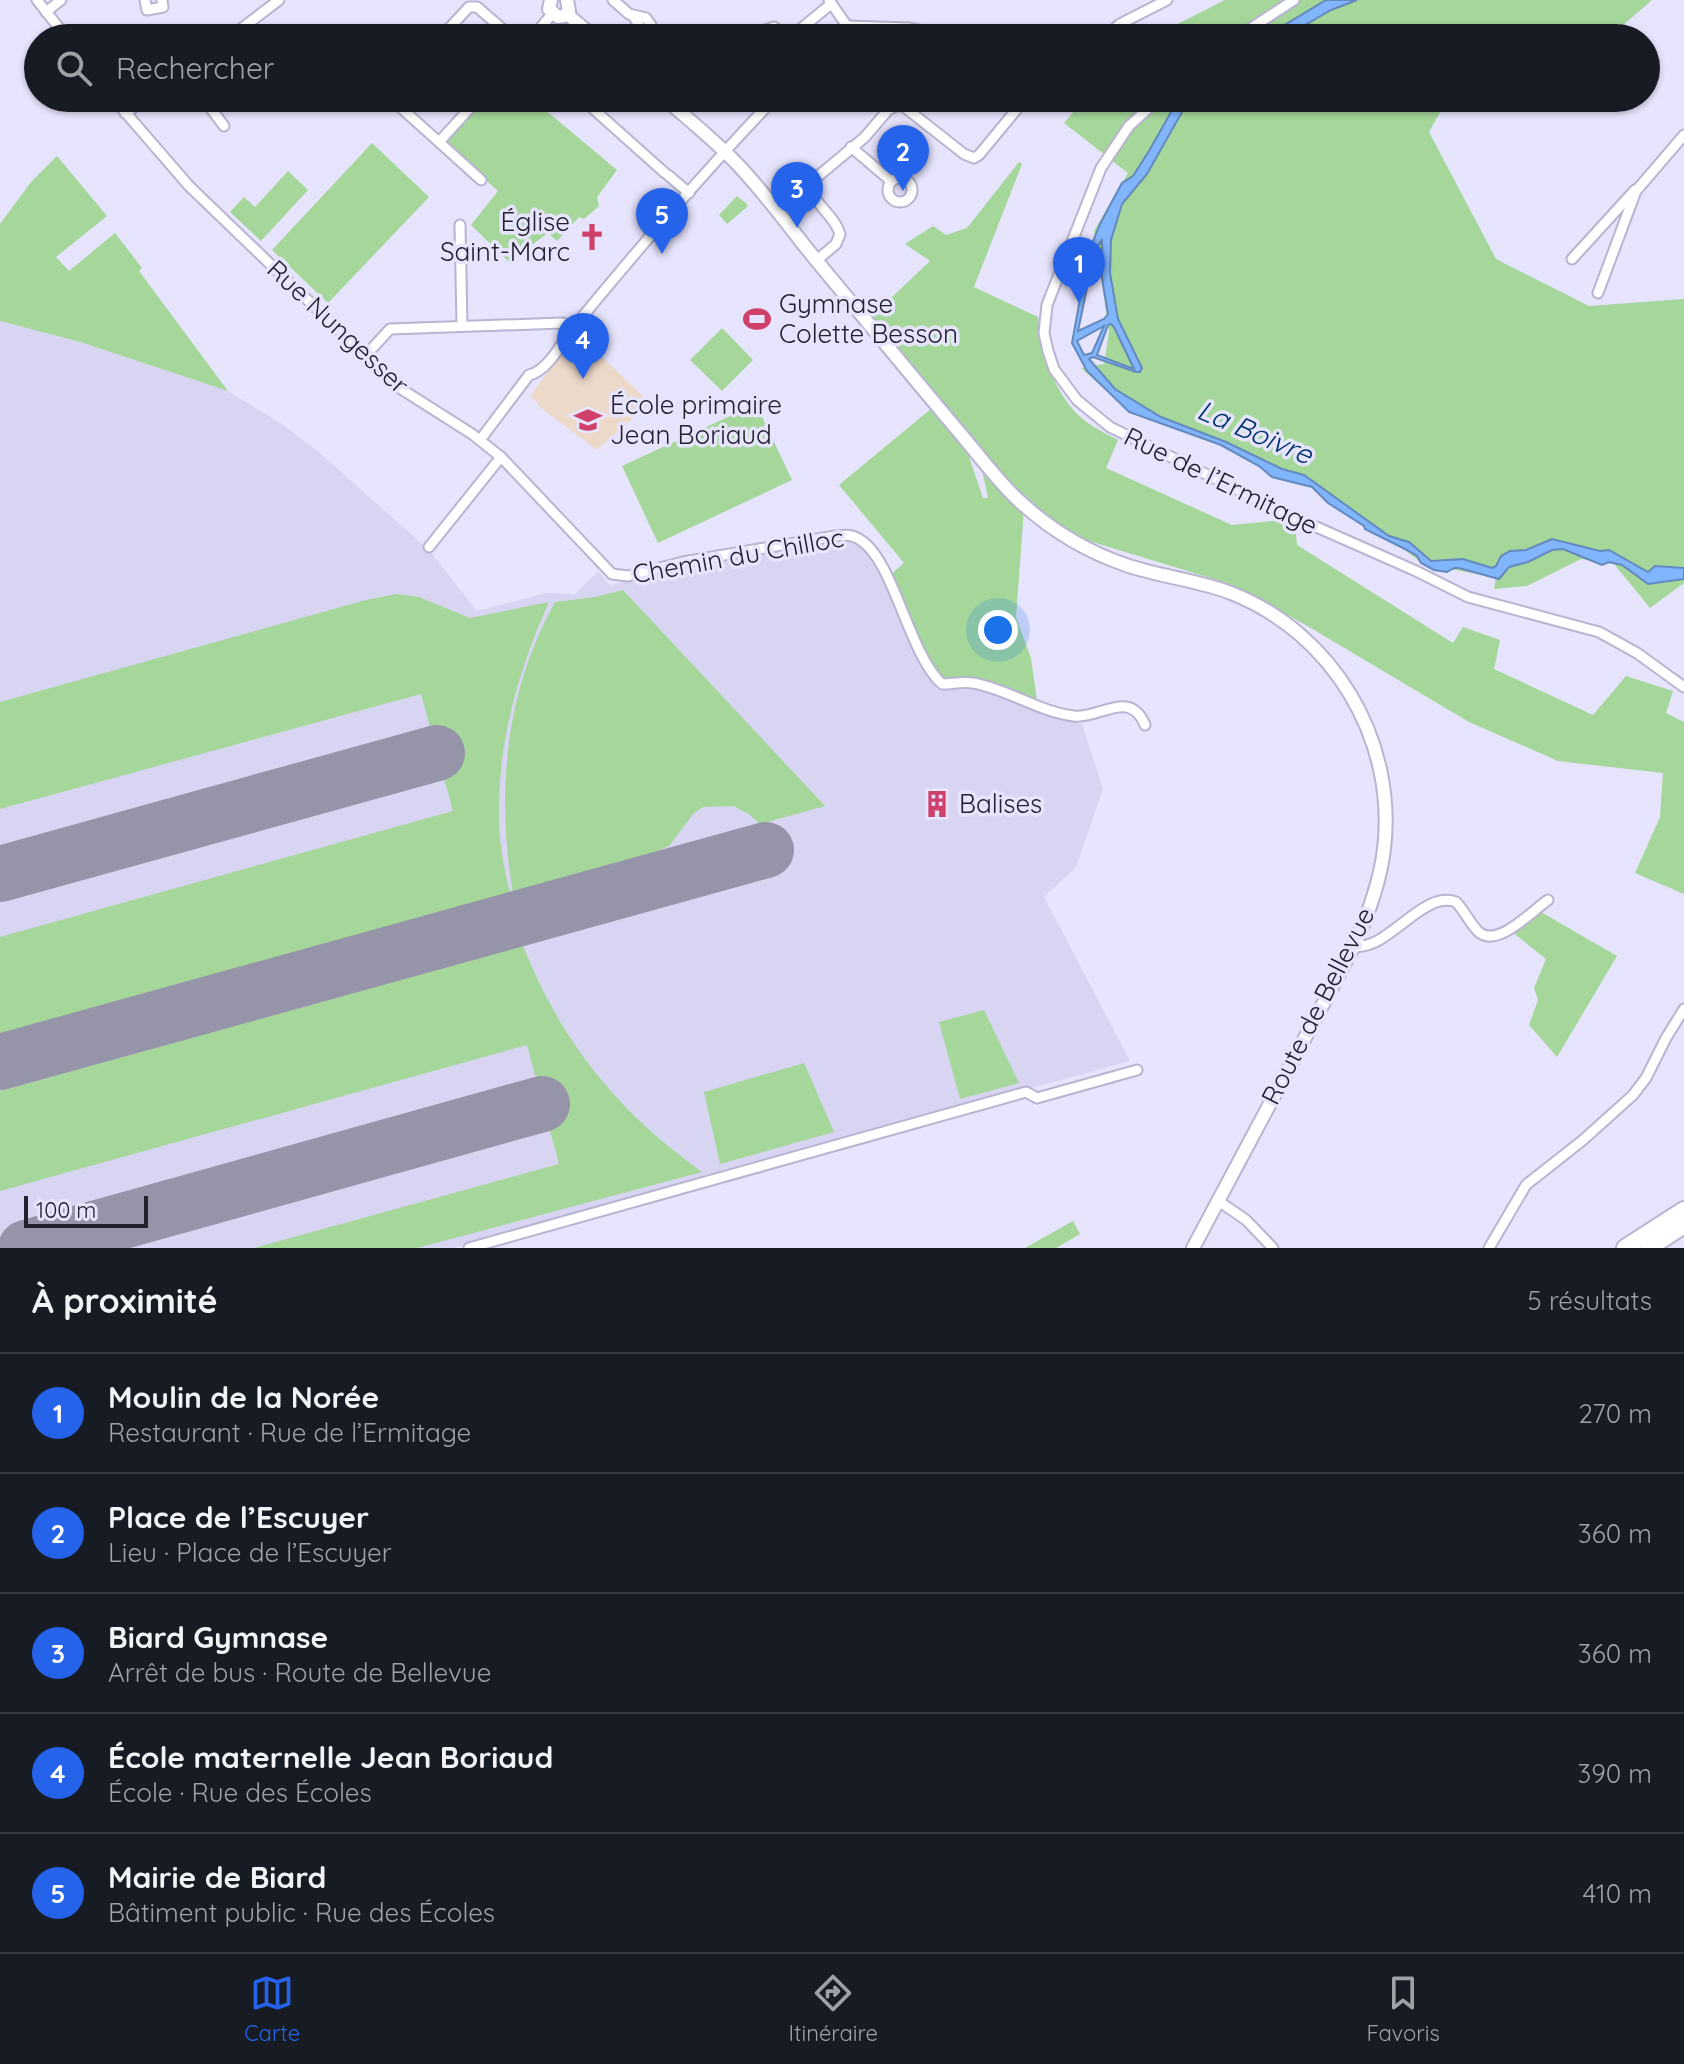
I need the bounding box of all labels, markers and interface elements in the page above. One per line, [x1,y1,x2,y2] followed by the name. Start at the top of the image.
[24,24,1660,112] search box
[52,46,96,90] icon: search
[116,49,274,87] text: Rechercher
[877,125,929,191] pin: 2
[771,162,823,228] pin: 3
[636,188,688,254] pin: 5
[440,205,570,268] place label: Église Saint-Marc
[577,222,607,252] church icon: Église Saint-Marc
[1053,237,1105,303] pin: 1
[261,253,416,401] street label: Rue Nungesser
[779,287,958,350] place label: Gymnase Colette Besson
[742,304,772,334] sports icon: Gymnase Colette Besson
[557,313,609,379] pin: 4
[610,388,782,451] place label: École primaire Jean Boriaud
[1192,392,1319,472] water label: La Boivre
[573,405,603,435] school or university icon: École primaire Jean Boriaud
[1119,419,1323,542] street label: Rue de l’Ermitage
[630,521,846,590] street label: Chemin du Chilloc
[978,610,1018,650] your location
[959,787,1042,820] place label: Balises
[922,789,952,819] building icon: Balises
[1254,902,1381,1110] street label: Route de Bellevue
[24,1192,148,1228] scale bar
[36,1196,96,1224] text: 100 m
[32,1279,218,1322] text: À proximité
[1528,1284,1652,1317] text: 5 résultats
[108,1378,379,1416] text: Moulin de la Norée
[53,1397,63,1430] text: 1
[1578,1397,1652,1430] text: 270 m
[108,1416,471,1449] text: Restaurant · Rue de l’Ermitage
[108,1498,369,1536] text: Place de l’Escuyer
[51,1517,65,1550] text: 2
[1578,1517,1652,1550] text: 360 m
[108,1536,392,1569] text: Lieu · Place de l’Escuyer
[108,1618,328,1656] text: Biard Gymnase
[51,1637,65,1670] text: 3
[1578,1637,1652,1670] text: 360 m
[108,1656,491,1689] text: Arrêt de bus · Route de Bellevue
[108,1738,553,1776] text: École maternelle Jean Boriaud
[50,1757,66,1790] text: 4
[1578,1757,1652,1790] text: 390 m
[108,1776,372,1809] text: École · Rue des Écoles
[108,1858,326,1896] text: Mairie de Biard
[51,1877,65,1910] text: 5
[1583,1877,1652,1910] text: 410 m
[108,1896,495,1929] text: Bâtiment public · Rue des Écoles
[244,1971,300,2047] tab: Carte
[789,1971,878,2047] tab: Itinéraire
[1366,1971,1440,2047] tab: Favoris

